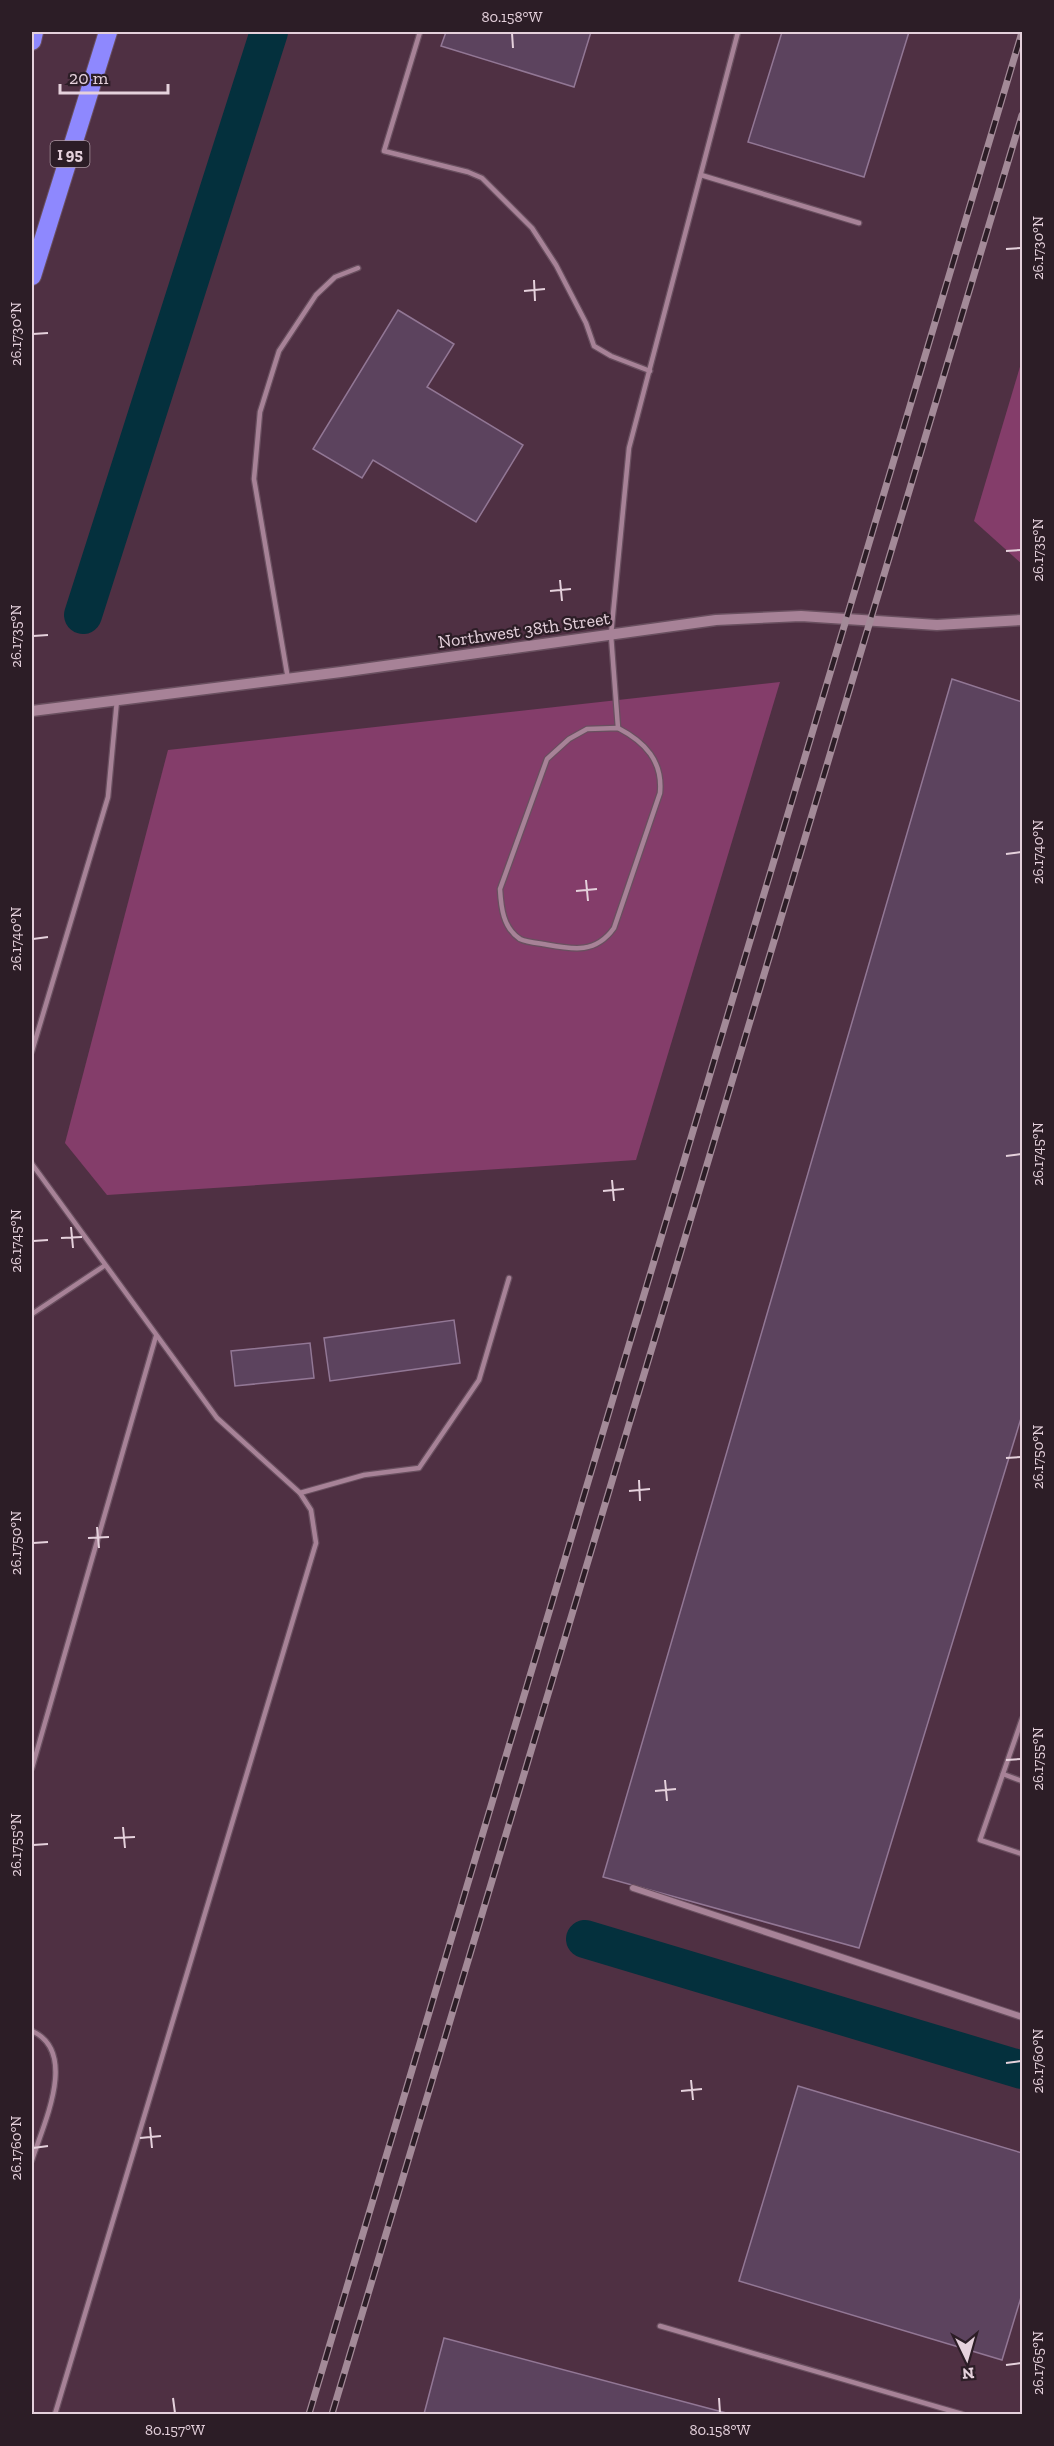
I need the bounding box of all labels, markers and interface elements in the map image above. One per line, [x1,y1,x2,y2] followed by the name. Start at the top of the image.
[481,8,543,26] text: 80.158°W
[60,57,168,95] scale bar
[69,67,109,89] text: 20 m
[50,141,90,167] road number: I 95
[1029,216,1047,280] text: 26.1730°N
[7,302,25,366] text: 26.1730°N
[1029,518,1047,582] text: 26.1735°N
[7,604,25,668] text: 26.1735°N
[437,607,612,653] street label: Northwest 38th Street
[1029,820,1047,884] text: 26.1740°N
[7,907,25,971] text: 26.1740°N
[1029,1122,1047,1186] text: 26.1745°N
[7,1209,25,1273] text: 26.1745°N
[1029,1425,1047,1489] text: 26.1750°N
[7,1511,25,1575] text: 26.1750°N
[1029,1727,1047,1791] text: 26.1755°N
[7,1813,25,1877] text: 26.1755°N
[1029,2029,1047,2093] text: 26.1760°N
[7,2116,25,2180] text: 26.1760°N
[937,2329,997,2389] north arrow
[1029,2331,1047,2395] text: 26.1765°N
[961,2363,975,2383] text: N
[145,2421,205,2439] text: 80.157°W
[689,2421,751,2439] text: 80.158°W

